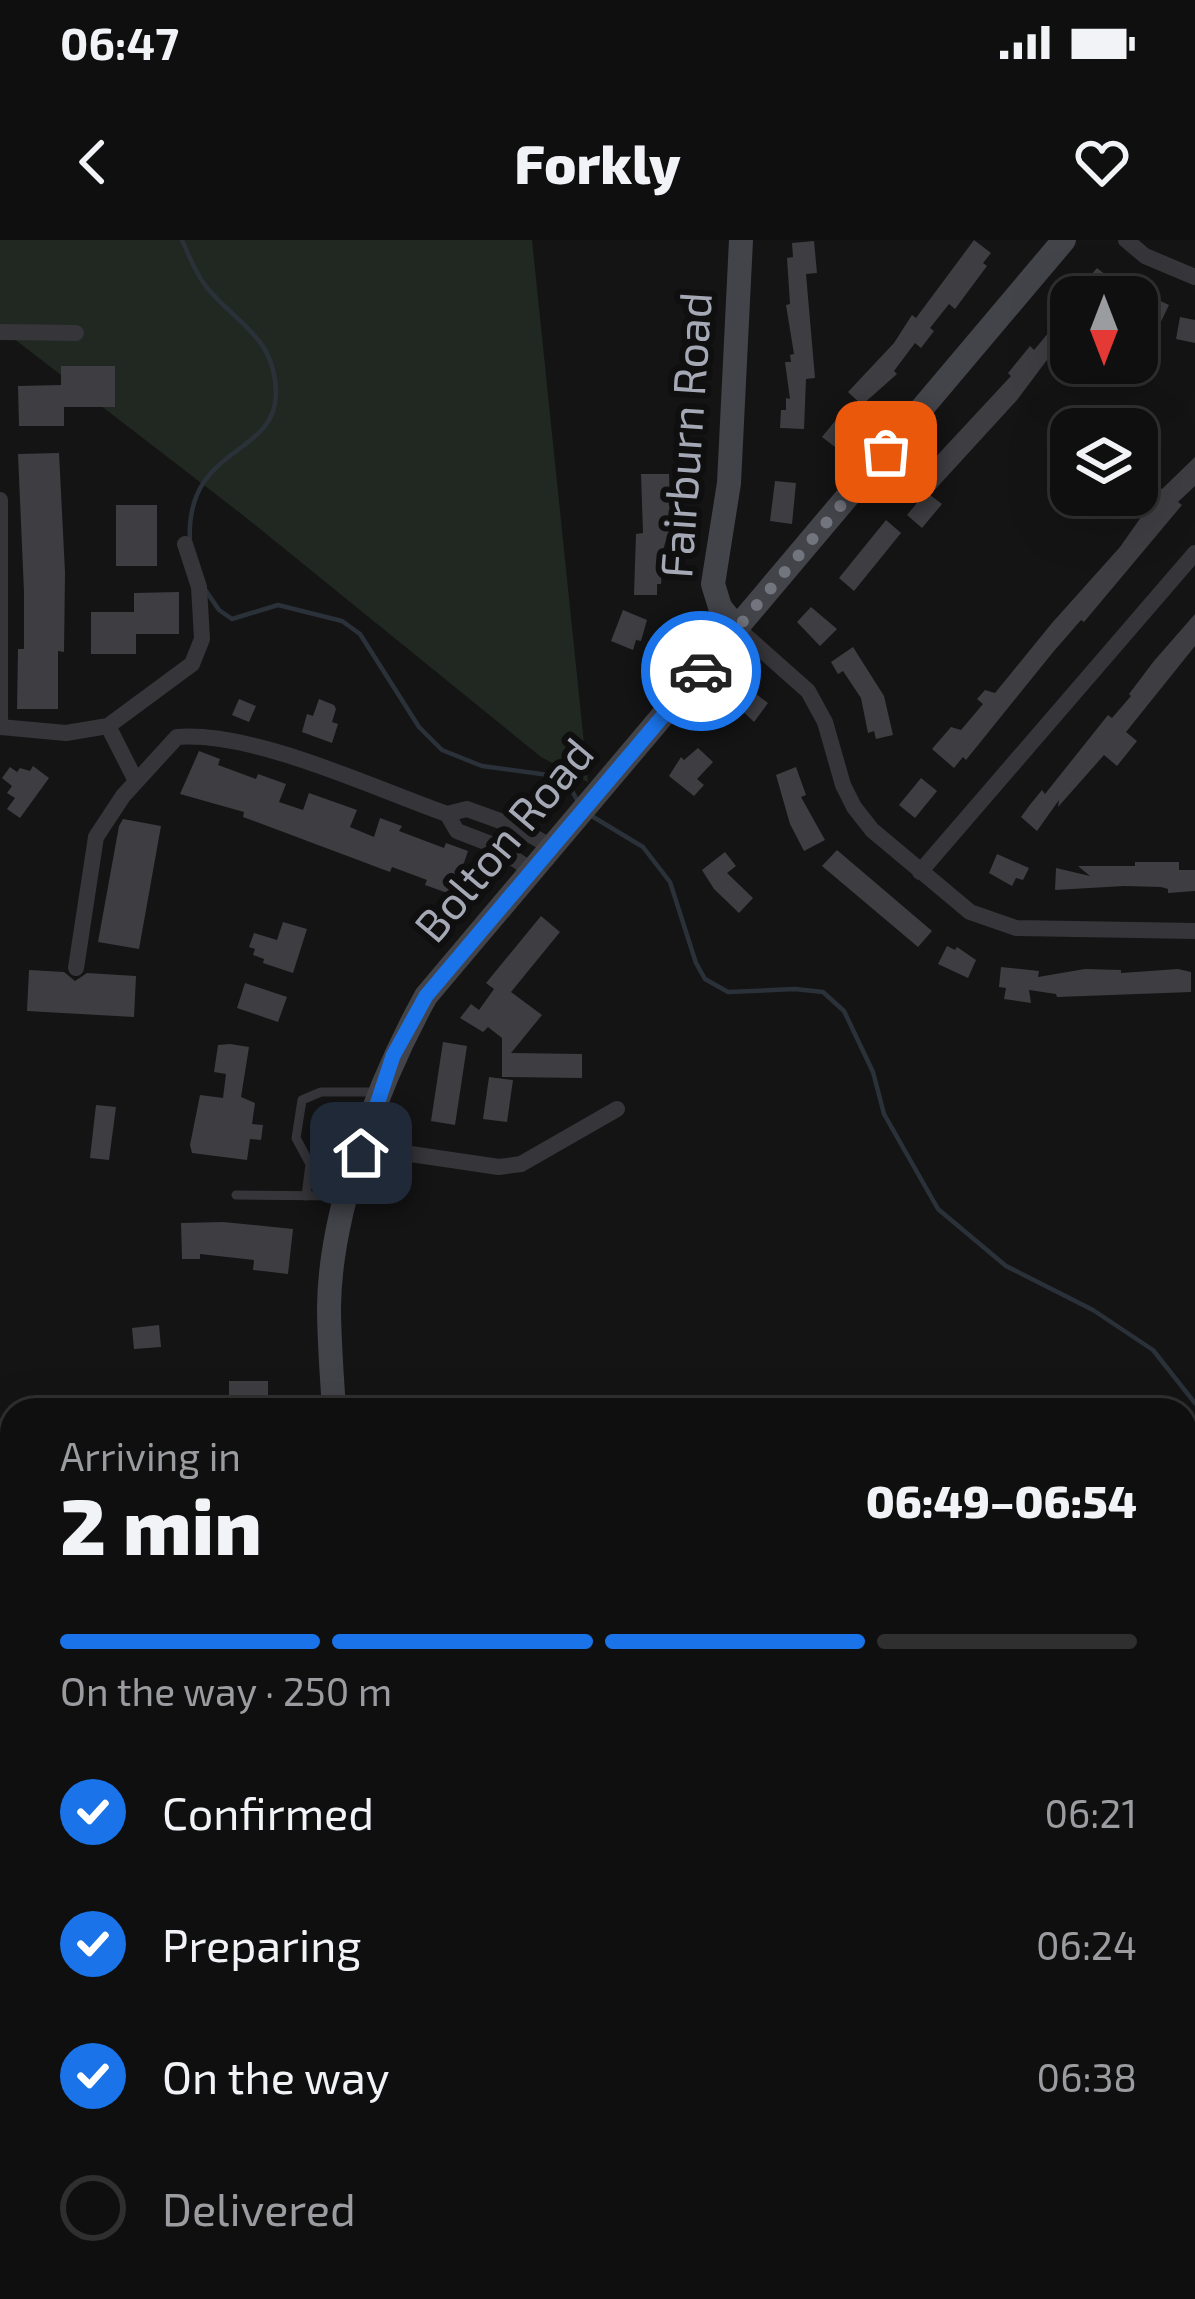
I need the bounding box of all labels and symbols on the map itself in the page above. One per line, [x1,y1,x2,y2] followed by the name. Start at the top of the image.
[1050,276,1158,384] north arrow
[647,290,721,580] street label: Fairburn Road
[835,401,937,503] pin
[641,611,761,731] courier
[402,726,603,951] street label: Bolton Road
[310,1102,412,1204] pin

